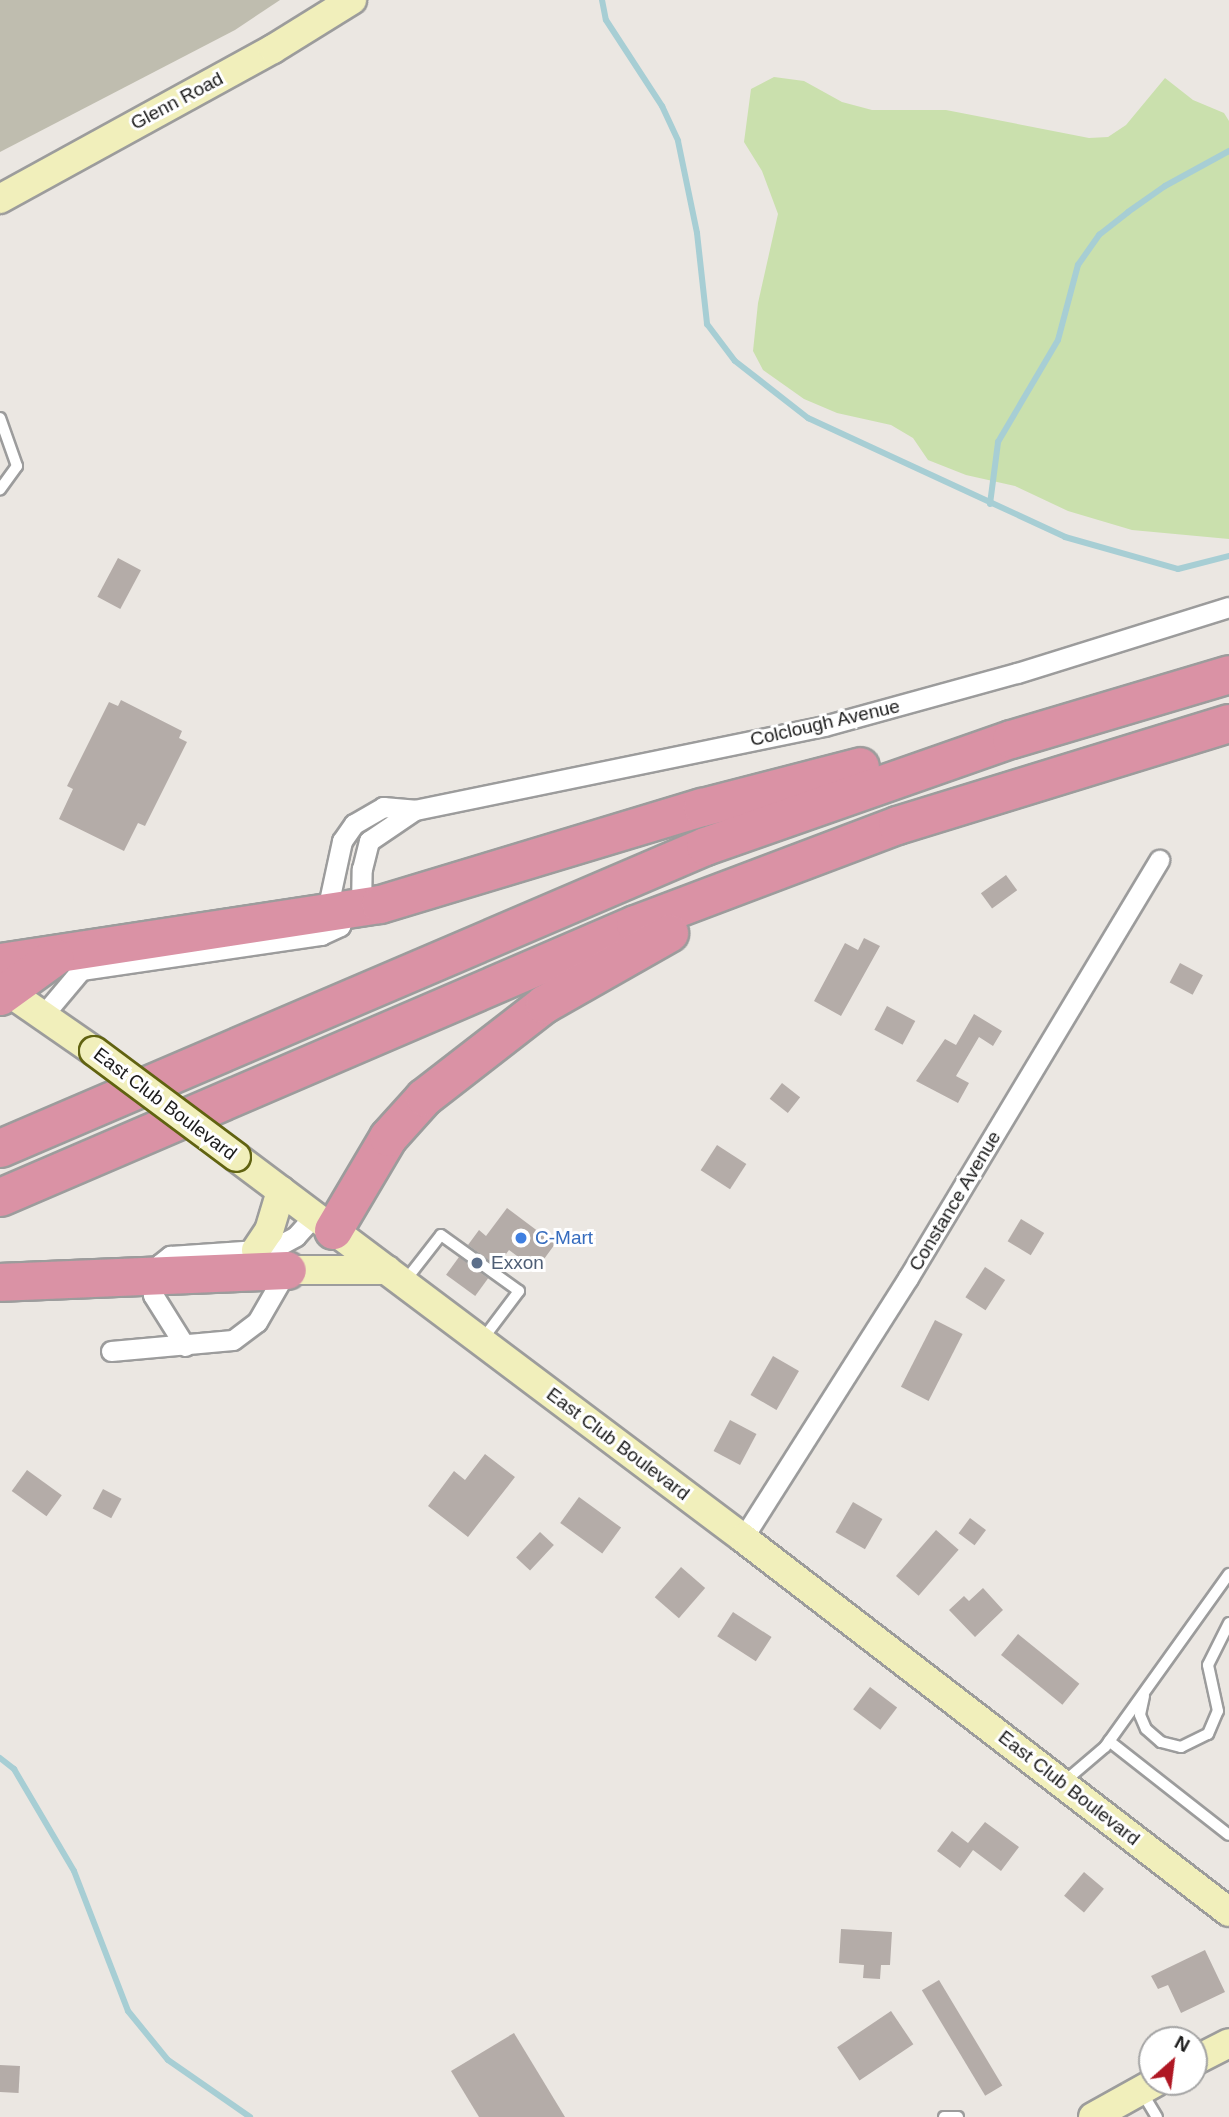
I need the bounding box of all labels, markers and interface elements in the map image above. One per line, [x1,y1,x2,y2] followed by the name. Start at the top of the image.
[127,67,227,135] street label: Glenn Road
[747,695,903,751] street label: Colclough Avenue
[89,1043,241,1165] street label: East Club Boulevard
[904,1126,1006,1276] street label: Constance Avenue
[535,1227,593,1249] place label: C-Mart
[513,1230,529,1246] marker: C-Mart
[491,1252,544,1274] place label: Exxon
[469,1255,485,1271] marker: Exxon
[542,1383,694,1505] street label: East Club Boulevard
[994,1726,1144,1850] street label: East Club Boulevard
[1138,2026,1208,2096] north arrow
[1171,2031,1193,2056] text: N

